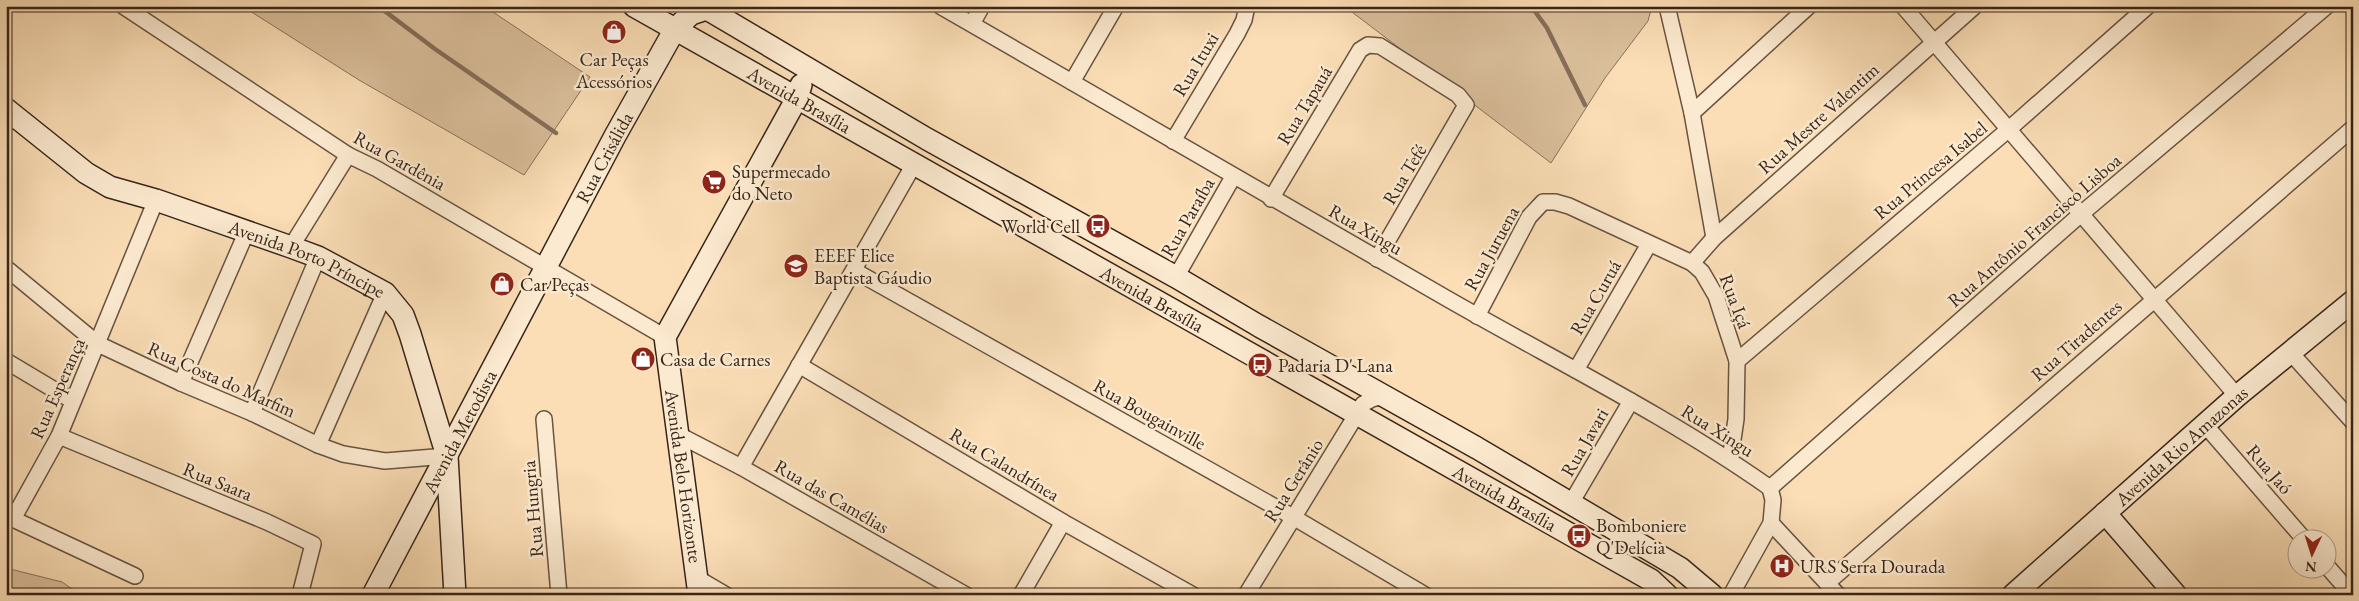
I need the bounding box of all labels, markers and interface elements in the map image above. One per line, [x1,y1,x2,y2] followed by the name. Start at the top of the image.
[601,19,627,45] shop icon: Car Peças Acessórios
[1167,27,1224,101] street label: Rua Ituxi
[575,47,652,94] place label: Car Peças Acessórios
[1753,57,1884,179] street label: Rua Mestre Valentim
[742,60,856,139] street label: Avenida Brasília
[1271,61,1338,149] street label: Rua Tapauá
[570,107,639,207] street label: Rua Crisálida
[1868,115,1993,225] street label: Rua Princesa Isabel
[349,125,451,196] street label: Rua Gardênia
[1377,139,1432,209] street label: Rua Tefé
[1942,148,2127,313] street label: Rua Antônio Francisco Lisboa
[732,159,831,206] place label: Supermecado do Neto
[701,169,727,195] supermarket icon: Supermecado do Neto
[1155,173,1220,261] street label: Rua Paraíba
[1324,198,1407,261] street label: Rua Xingu
[1458,201,1525,295] street label: Rua Juruena
[1085,213,1111,239] bus stop icon: World Cell
[224,214,389,304] street label: Avenida Porto Príncipe
[1001,214,1080,239] place label: World Cell
[814,243,932,290] place label: EEEF Elice Baptista Gáudio
[783,253,809,279] school or university icon: EEEF Elice Baptista Gáudio
[1564,255,1627,339] street label: Rua Curuá
[1095,259,1209,338] street label: Avenida Brasília
[1714,270,1757,332] street label: Rua Içá
[489,271,515,297] shop icon: Car Peças
[520,272,589,297] place label: Car Peças
[2026,294,2127,387] street label: Rua Tiradentes
[24,333,91,443] street label: Rua Esperança
[144,336,300,423] street label: Rua Costa do Marfim
[630,346,656,372] shop icon: Casa de Carnes
[660,347,770,372] place label: Casa de Carnes
[1247,352,1273,378] bus stop icon: Padaria D' Lana
[1278,353,1393,378] place label: Padaria D' Lana
[416,365,503,499] street label: Avenida Metodista
[1089,373,1211,456] street label: Rua Bougainville
[2109,380,2253,512] street label: Avenida Rio Amazonas
[659,387,708,564] street label: Avenida Belo Horizonte
[1677,398,1759,463] street label: Rua Xingu
[1555,403,1614,481] street label: Rua Javari
[945,422,1065,507] street label: Rua Calandrínea
[1258,434,1329,527] street label: Rua Gerânio
[2241,439,2298,500] street label: Rua Jaó
[770,454,894,539] street label: Rua das Camélias
[179,456,257,507] street label: Rua Saara
[1447,458,1561,537] street label: Avenida Brasília
[516,459,549,558] street label: Rua Hungria
[1596,513,1686,560] place label: Bomboniere Q'Delícia
[1566,523,1592,549] bus stop icon: Bomboniere Q'Delícia
[2286,528,2336,578] north arrow
[1769,553,1795,579] hospital icon: URS Serra Dourada
[1800,554,1946,579] place label: URS Serra Dourada
[2304,558,2317,576] text: N

